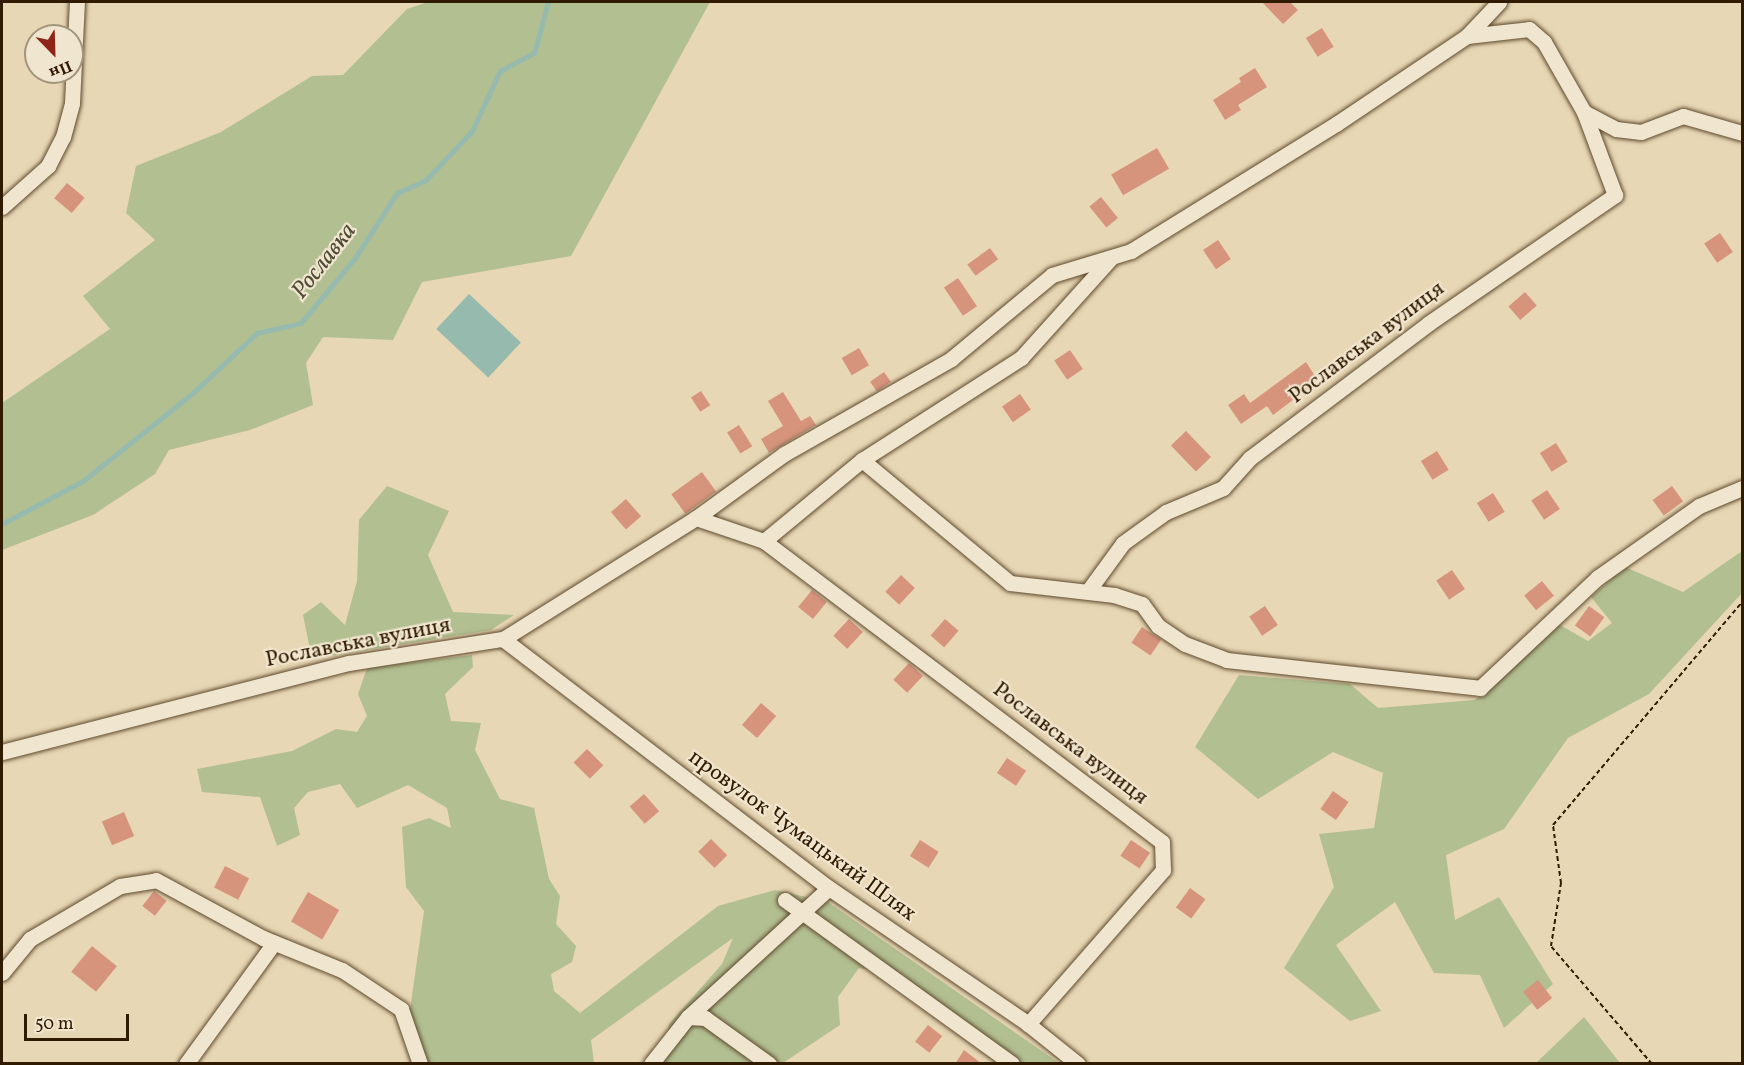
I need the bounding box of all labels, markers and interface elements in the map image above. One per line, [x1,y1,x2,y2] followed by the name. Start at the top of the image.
[24,24,84,84] north arrow
[45,54,75,83] text: Пн
[286,218,364,306] water label: Рославка
[1284,276,1450,410] street label: Рославська вулиця
[263,612,453,674] street label: Рославська вулиця
[987,677,1153,811] street label: Рославська вулиця
[683,744,921,928] street label: провулок Чумацький Шлях
[27,1002,132,1040] scale bar
[35,1012,74,1037] text: 50 m

